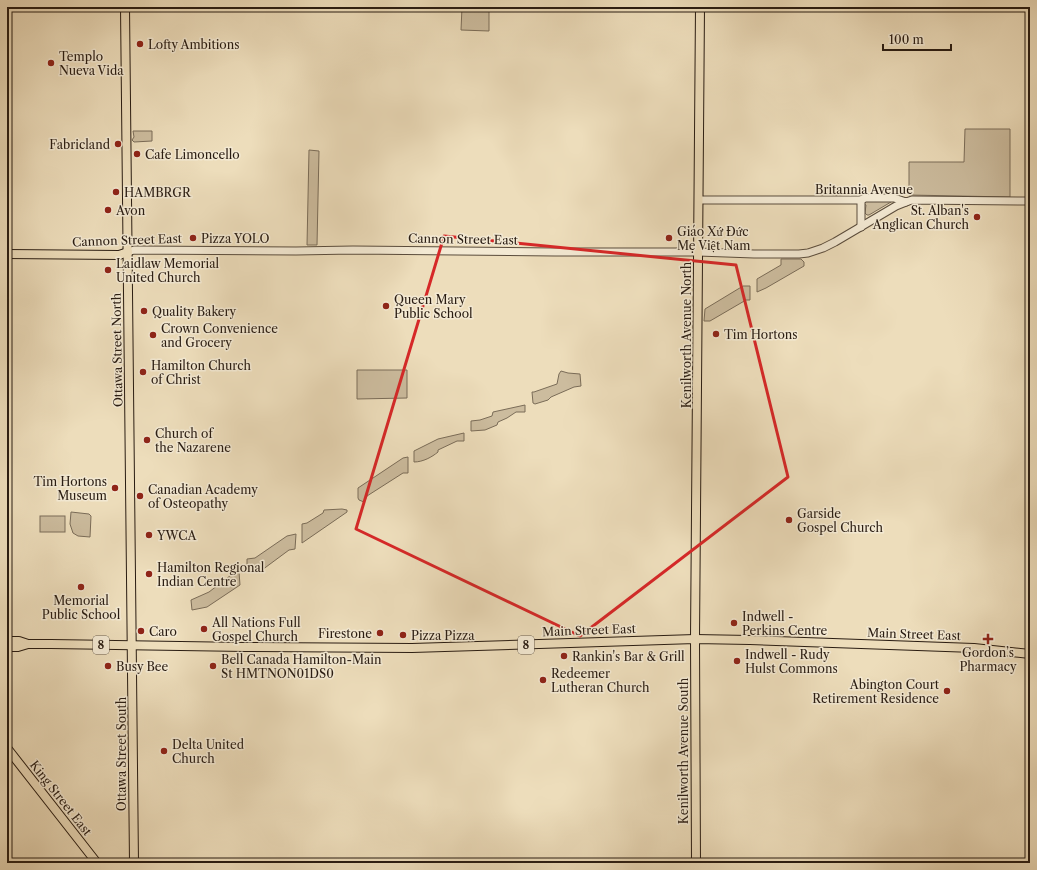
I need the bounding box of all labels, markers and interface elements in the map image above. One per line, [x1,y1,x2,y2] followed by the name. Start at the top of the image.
[883,26,951,52] scale bar
[889,32,924,47] text: 100 m
[148,37,239,52] place label: Lofty Ambitions
[135,39,145,49] marker: Lofty Ambitions
[59,49,124,78] place label: Templo Nueva Vida
[46,58,56,68] marker: Templo Nueva Vida
[49,137,111,152] place label: Fabricland
[113,139,123,149] marker: Fabricland
[145,147,240,162] place label: Cafe Limoncello
[132,149,142,159] marker: Cafe Limoncello
[815,182,913,197] street label: Britannia Avenue
[124,185,192,200] place label: HAMBRGR
[111,187,121,197] marker: HAMBRGR
[115,203,146,218] place label: Avon
[872,203,969,232] place label: St. Alban's Anglican Church
[103,205,113,215] marker: Avon
[972,212,982,222] marker: St. Alban's Anglican Church
[677,224,751,253] place label: Giáo Xứ Đức Mẹ Việt Nam
[72,231,183,249] street label: Cannon Street East
[201,231,270,246] place label: Pizza YOLO
[408,231,519,247] street label: Cannon Street East
[188,233,198,243] marker: Pizza YOLO
[664,233,674,243] marker: Giáo Xứ Đức Mẹ Việt Nam
[116,256,220,285] place label: Laidlaw Memorial United Church
[679,261,694,408] street label: Kenilworth Avenue North
[103,265,113,275] marker: Laidlaw Memorial United Church
[108,292,125,407] street label: Ottawa Street North
[394,292,473,321] place label: Queen Mary Public School
[381,301,391,311] marker: Queen Mary Public School
[152,304,237,319] place label: Quality Bakery
[139,306,149,316] marker: Quality Bakery
[161,321,278,350] place label: Crown Convenience and Grocery
[724,327,798,342] place label: Tim Hortons
[711,329,721,339] marker: Tim Hortons
[148,330,158,340] marker: Crown Convenience and Grocery
[151,358,252,387] place label: Hamilton Church of Christ
[138,367,148,377] marker: Hamilton Church of Christ
[155,426,231,455] place label: Church of the Nazarene
[142,435,152,445] marker: Church of the Nazarene
[33,474,107,503] place label: Tim Hortons Museum
[148,482,258,511] place label: Canadian Academy of Osteopathy
[110,483,120,493] marker: Tim Hortons Museum
[135,491,145,501] marker: Canadian Academy of Osteopathy
[797,506,883,535] place label: Garside Gospel Church
[784,515,794,525] marker: Garside Gospel Church
[156,528,197,543] place label: YWCA
[144,530,154,540] marker: YWCA
[157,560,265,589] place label: Hamilton Regional Indian Centre
[144,569,154,579] marker: Hamilton Regional Indian Centre
[76,582,86,592] marker: Memorial Public School
[42,593,121,622] place label: Memorial Public School
[742,609,828,638] place label: Indwell - Perkins Centre
[211,615,301,644] place label: All Nations Full Gospel Church
[729,618,739,628] marker: Indwell - Perkins Centre
[542,621,637,639] street label: Main Street East
[149,624,177,639] place label: Caro
[199,624,209,634] marker: All Nations Full Gospel Church
[867,625,962,643] street label: Main Street East
[136,626,146,636] marker: Caro
[318,626,372,641] place label: Firestone
[375,628,385,638] marker: Firestone
[411,628,475,643] place label: Pizza Pizza
[398,630,408,640] marker: Pizza Pizza
[983,634,993,644] marker: Gordon’s Pharmacy
[93,636,109,654] road number: 8
[518,636,534,654] road number: 8
[959,645,1017,674] place label: Gordon’s Pharmacy
[745,647,838,676] place label: Indwell - Rudy Hulst Commons
[572,649,685,664] place label: Rankin's Bar & Grill
[559,651,569,661] marker: Rankin's Bar & Grill
[221,652,382,681] place label: Bell Canada Hamilton-Main St HMTNON01DS0
[732,656,742,666] marker: Indwell - Rudy Hulst Commons
[116,659,169,674] place label: Busy Bee
[103,661,113,671] marker: Busy Bee
[208,661,218,671] marker: Bell Canada Hamilton-Main St HMTNON01DS0
[551,666,650,695] place label: Redeemer Lutheran Church
[538,675,548,685] marker: Redeemer Lutheran Church
[676,677,691,824] street label: Kenilworth Avenue South
[812,677,940,706] place label: Abington Court Retirement Residence
[942,686,952,696] marker: Abington Court Retirement Residence
[114,696,129,811] street label: Ottawa Street South
[172,737,245,766] place label: Delta United Church
[159,746,169,756] marker: Delta United Church
[27,757,95,839] street label: King Street East

